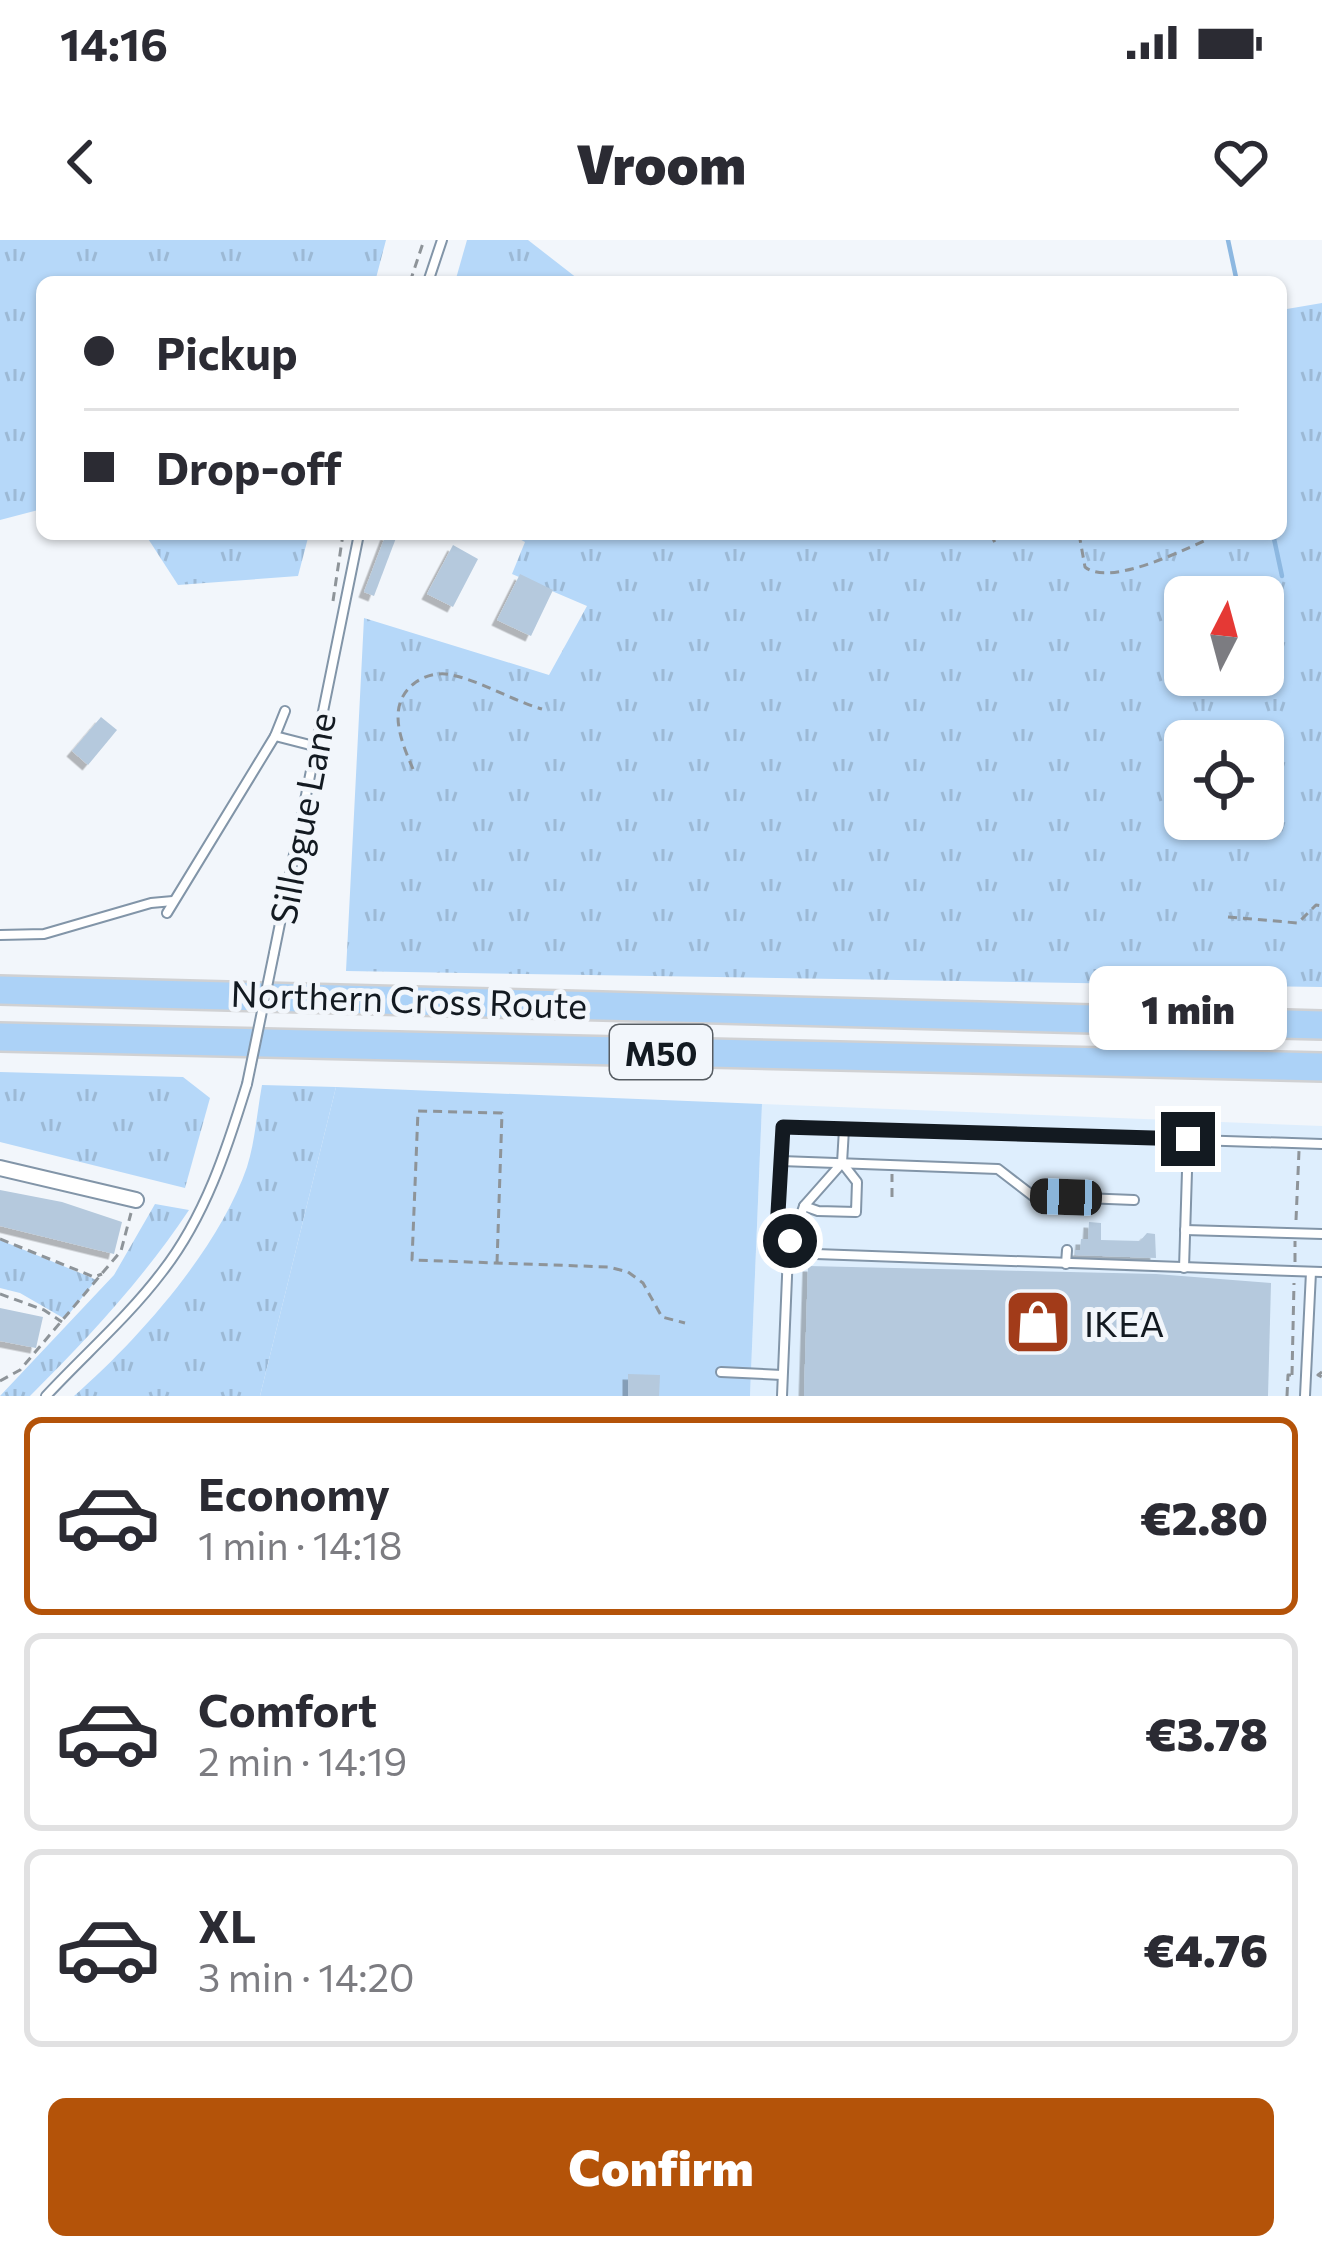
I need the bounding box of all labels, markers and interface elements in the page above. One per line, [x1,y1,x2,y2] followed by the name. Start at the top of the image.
[60,15,168,70] text: 14:16
[48,129,114,195] icon: back
[576,129,746,195] text: Vroom
[1208,129,1274,195] icon: heart
[156,324,298,379] text: Pickup
[156,439,342,494] text: Drop-off
[1164,576,1284,696] north arrow
[1164,576,1284,840] map controls
[259,708,343,928] street label: Sillogue Lane
[1164,720,1284,840] button: locate
[1089,965,1287,1049] callout: 1 min
[230,970,588,1026] street label: Northern Cross Route
[1141,984,1235,1032] text: 1 min
[610,1025,712,1079] road number: M50
[1161,1112,1215,1166] route end
[1029,1178,1103,1216] car
[763,1214,817,1268] route start
[1003,1287,1073,1357] shop icon: IKEA
[1084,1300,1164,1344] place label: IKEA
[54,1462,162,1570] icon: car
[198,1465,390,1520] text: Economy
[1140,1489,1268,1544] text: €2.80
[198,1520,402,1568] text: 1 min · 14:18
[54,1678,162,1786] icon: car
[198,1681,377,1736] text: Comfort
[1145,1705,1268,1760] text: €3.78
[198,1736,407,1784] text: 2 min · 14:19
[54,1894,162,2002] icon: car
[198,1897,256,1952] text: XL
[1143,1921,1268,1976] text: €4.76
[198,1952,415,2000] text: 3 min · 14:20
[48,2098,1274,2236] button: Confirm

